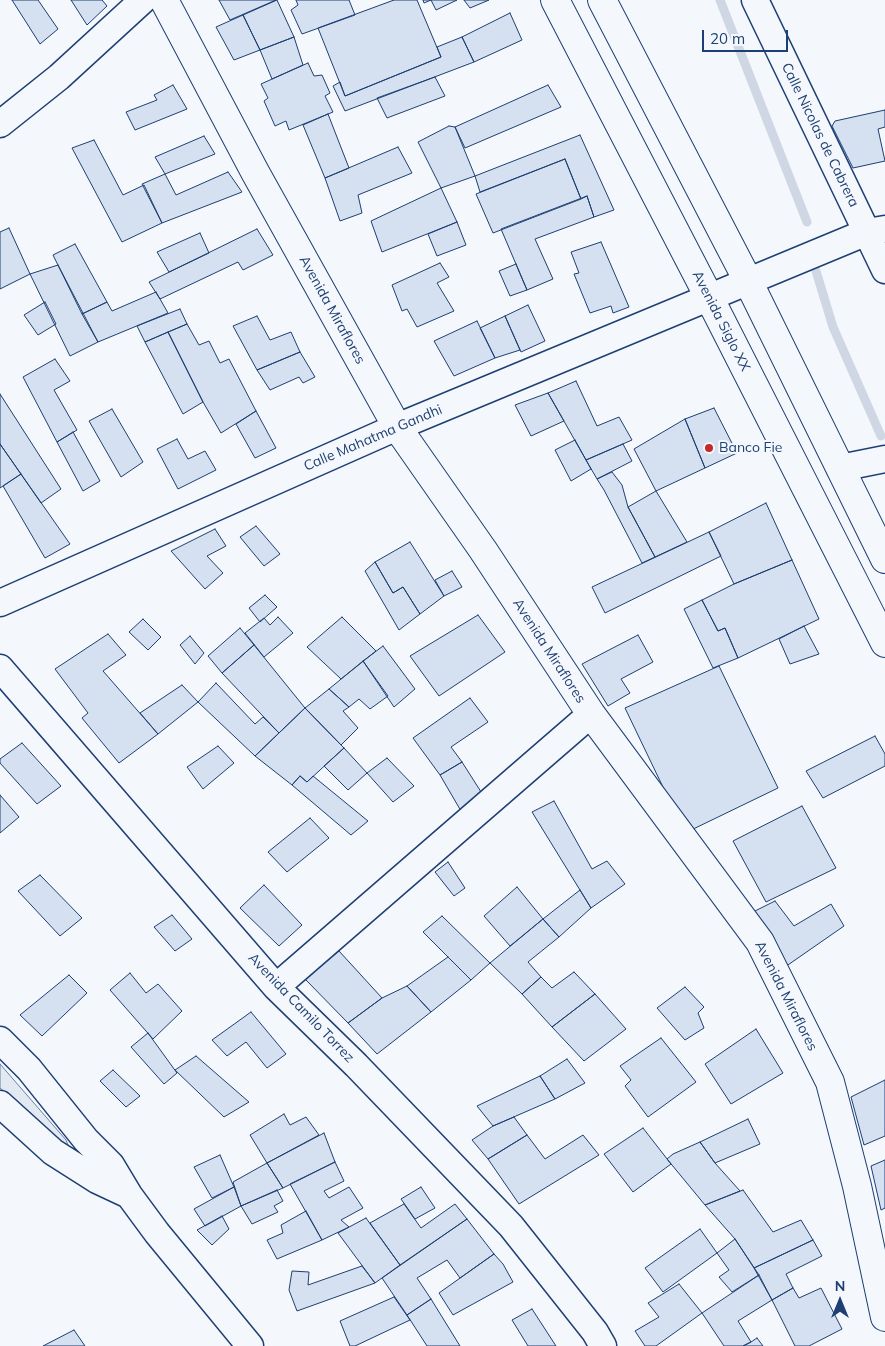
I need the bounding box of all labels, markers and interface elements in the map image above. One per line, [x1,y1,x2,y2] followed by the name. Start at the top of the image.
[705,20,791,52] scale bar
[710,29,745,48] text: 20 m
[778,60,862,210] street label: Calle Nicolas de Cabrera
[295,253,369,367] street label: Avenida Miraflores
[688,268,754,374] street label: Avenida Siglo XX
[301,401,445,475] street label: Calle Mahatma Gandhi
[719,440,782,456] place label: Banco Fie
[703,442,715,454] marker: Banco Fie
[509,596,589,706] street label: Avenida Miraflores
[751,938,821,1054] street label: Avenida Miraflores
[244,950,358,1066] street label: Avenida Camilo Torrez
[815,1276,865,1326] north arrow
[835,1277,845,1295] text: N

